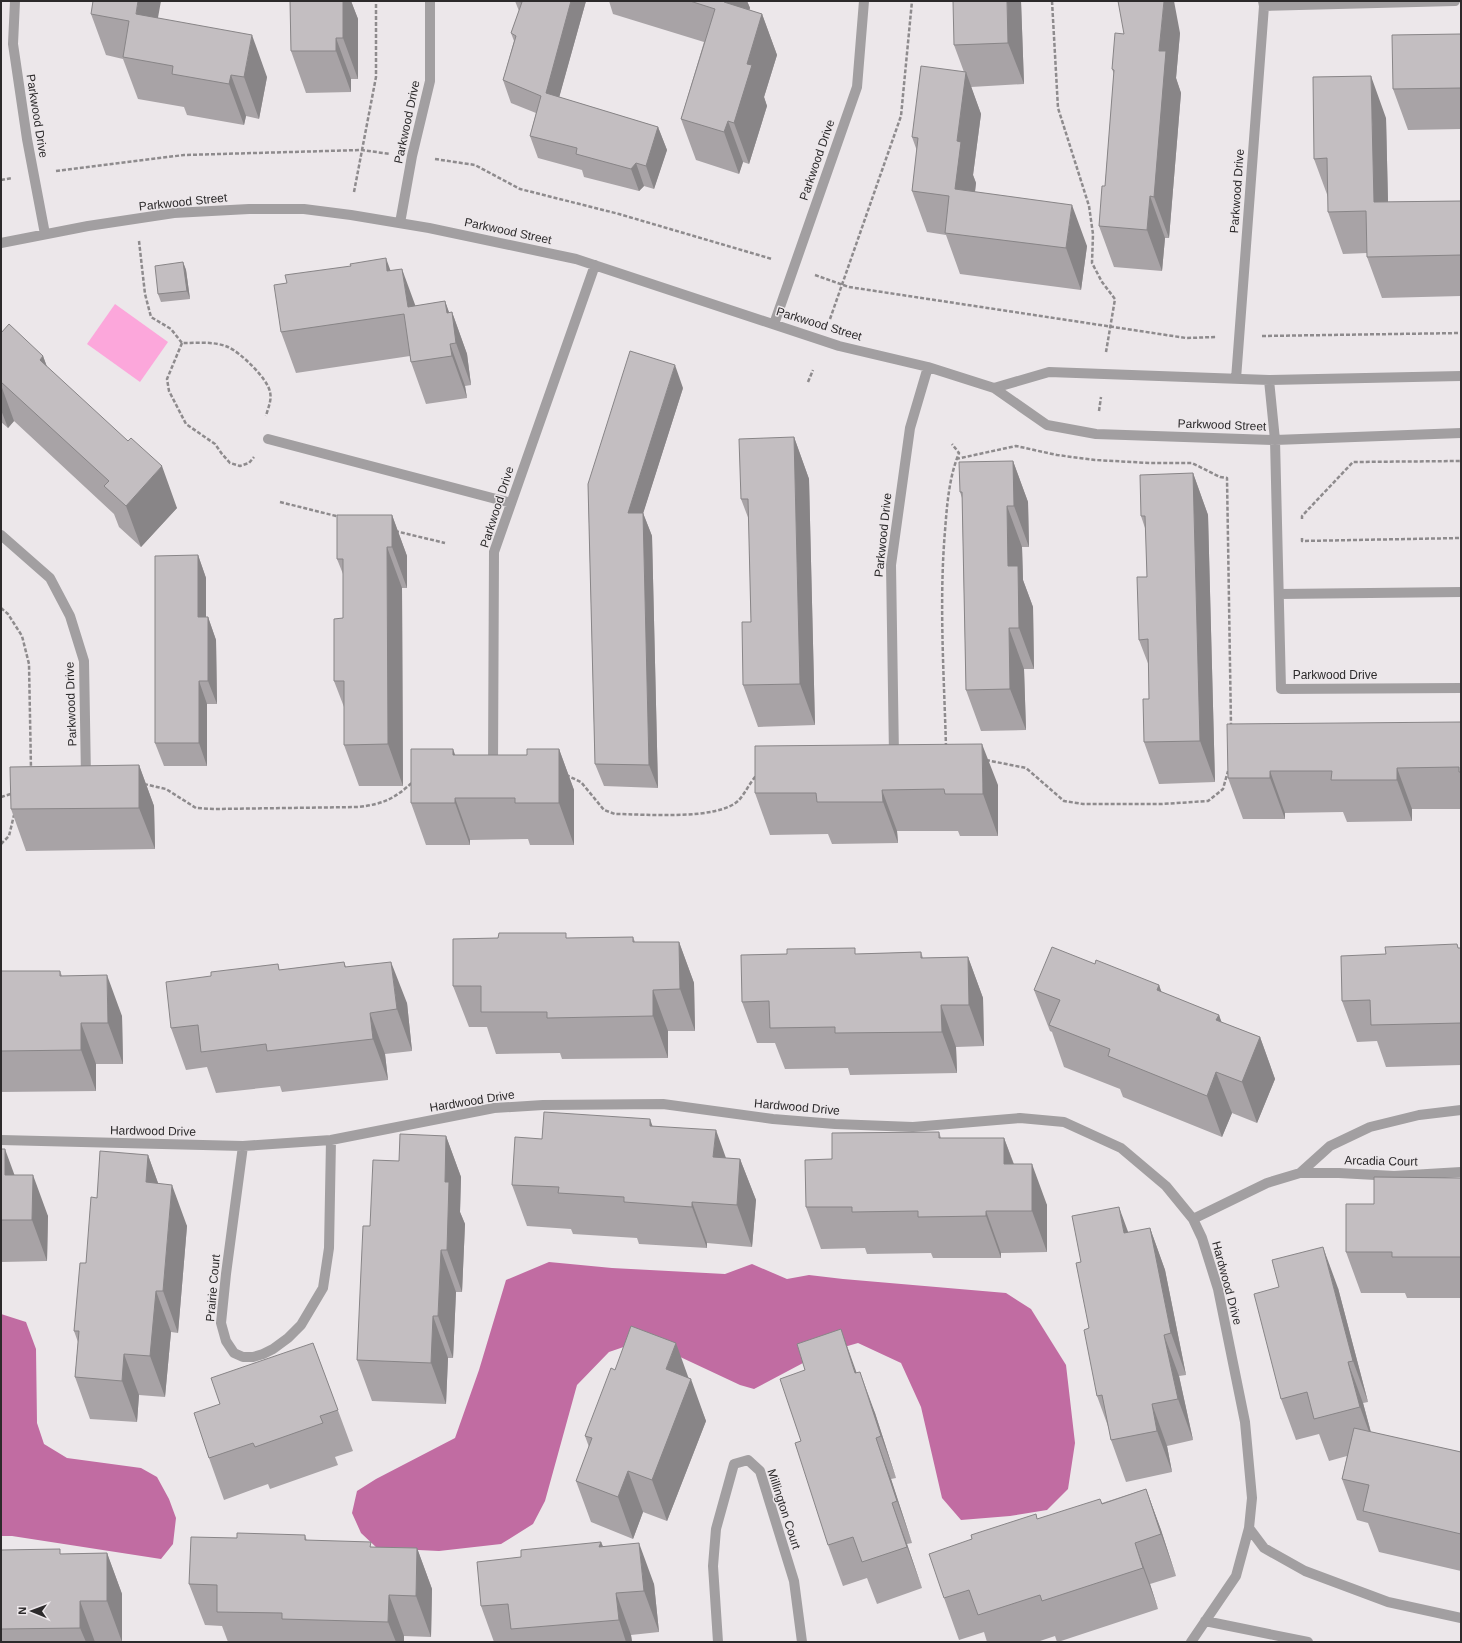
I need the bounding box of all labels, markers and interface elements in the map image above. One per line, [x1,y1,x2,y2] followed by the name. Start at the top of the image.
[23,73,51,159] street label: Parkwood Drive
[391,79,423,165] street label: Parkwood Drive
[797,117,838,202] street label: Parkwood Drive
[1227,148,1247,234] street label: Parkwood Drive
[138,190,229,214] street label: Parkwood Street
[463,215,553,247] street label: Parkwood Street
[775,304,864,344] street label: Parkwood Street
[1177,416,1267,434] street label: Parkwood Street
[477,464,517,549] street label: Parkwood Drive
[872,492,894,578] street label: Parkwood Drive
[63,661,79,747] street label: Parkwood Drive
[1293,668,1378,682] street label: Parkwood Drive
[428,1087,516,1115] street label: Hardwood Drive
[754,1096,841,1118] street label: Hardwood Drive
[110,1123,196,1139] street label: Hardwood Drive
[1344,1153,1418,1169] street label: Arcadia Court
[1209,1240,1245,1327] street label: Hardwood Drive
[203,1253,223,1322] street label: Prairie Court
[764,1467,804,1551] street label: Millington Court
[12,1591,52,1631] north arrow
[16,1607,28,1615] text: N

